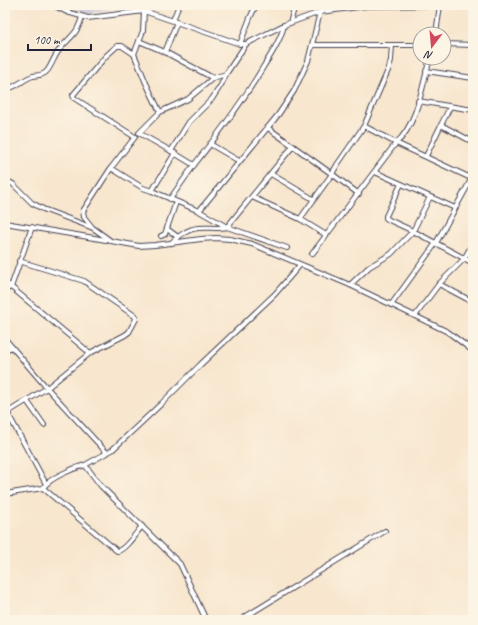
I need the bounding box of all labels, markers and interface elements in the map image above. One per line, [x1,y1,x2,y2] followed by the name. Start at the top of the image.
[28,26,91,52] scale bar
[412,26,452,66] north arrow
[34,32,61,48] text: 100 m
[422,47,434,63] text: N

